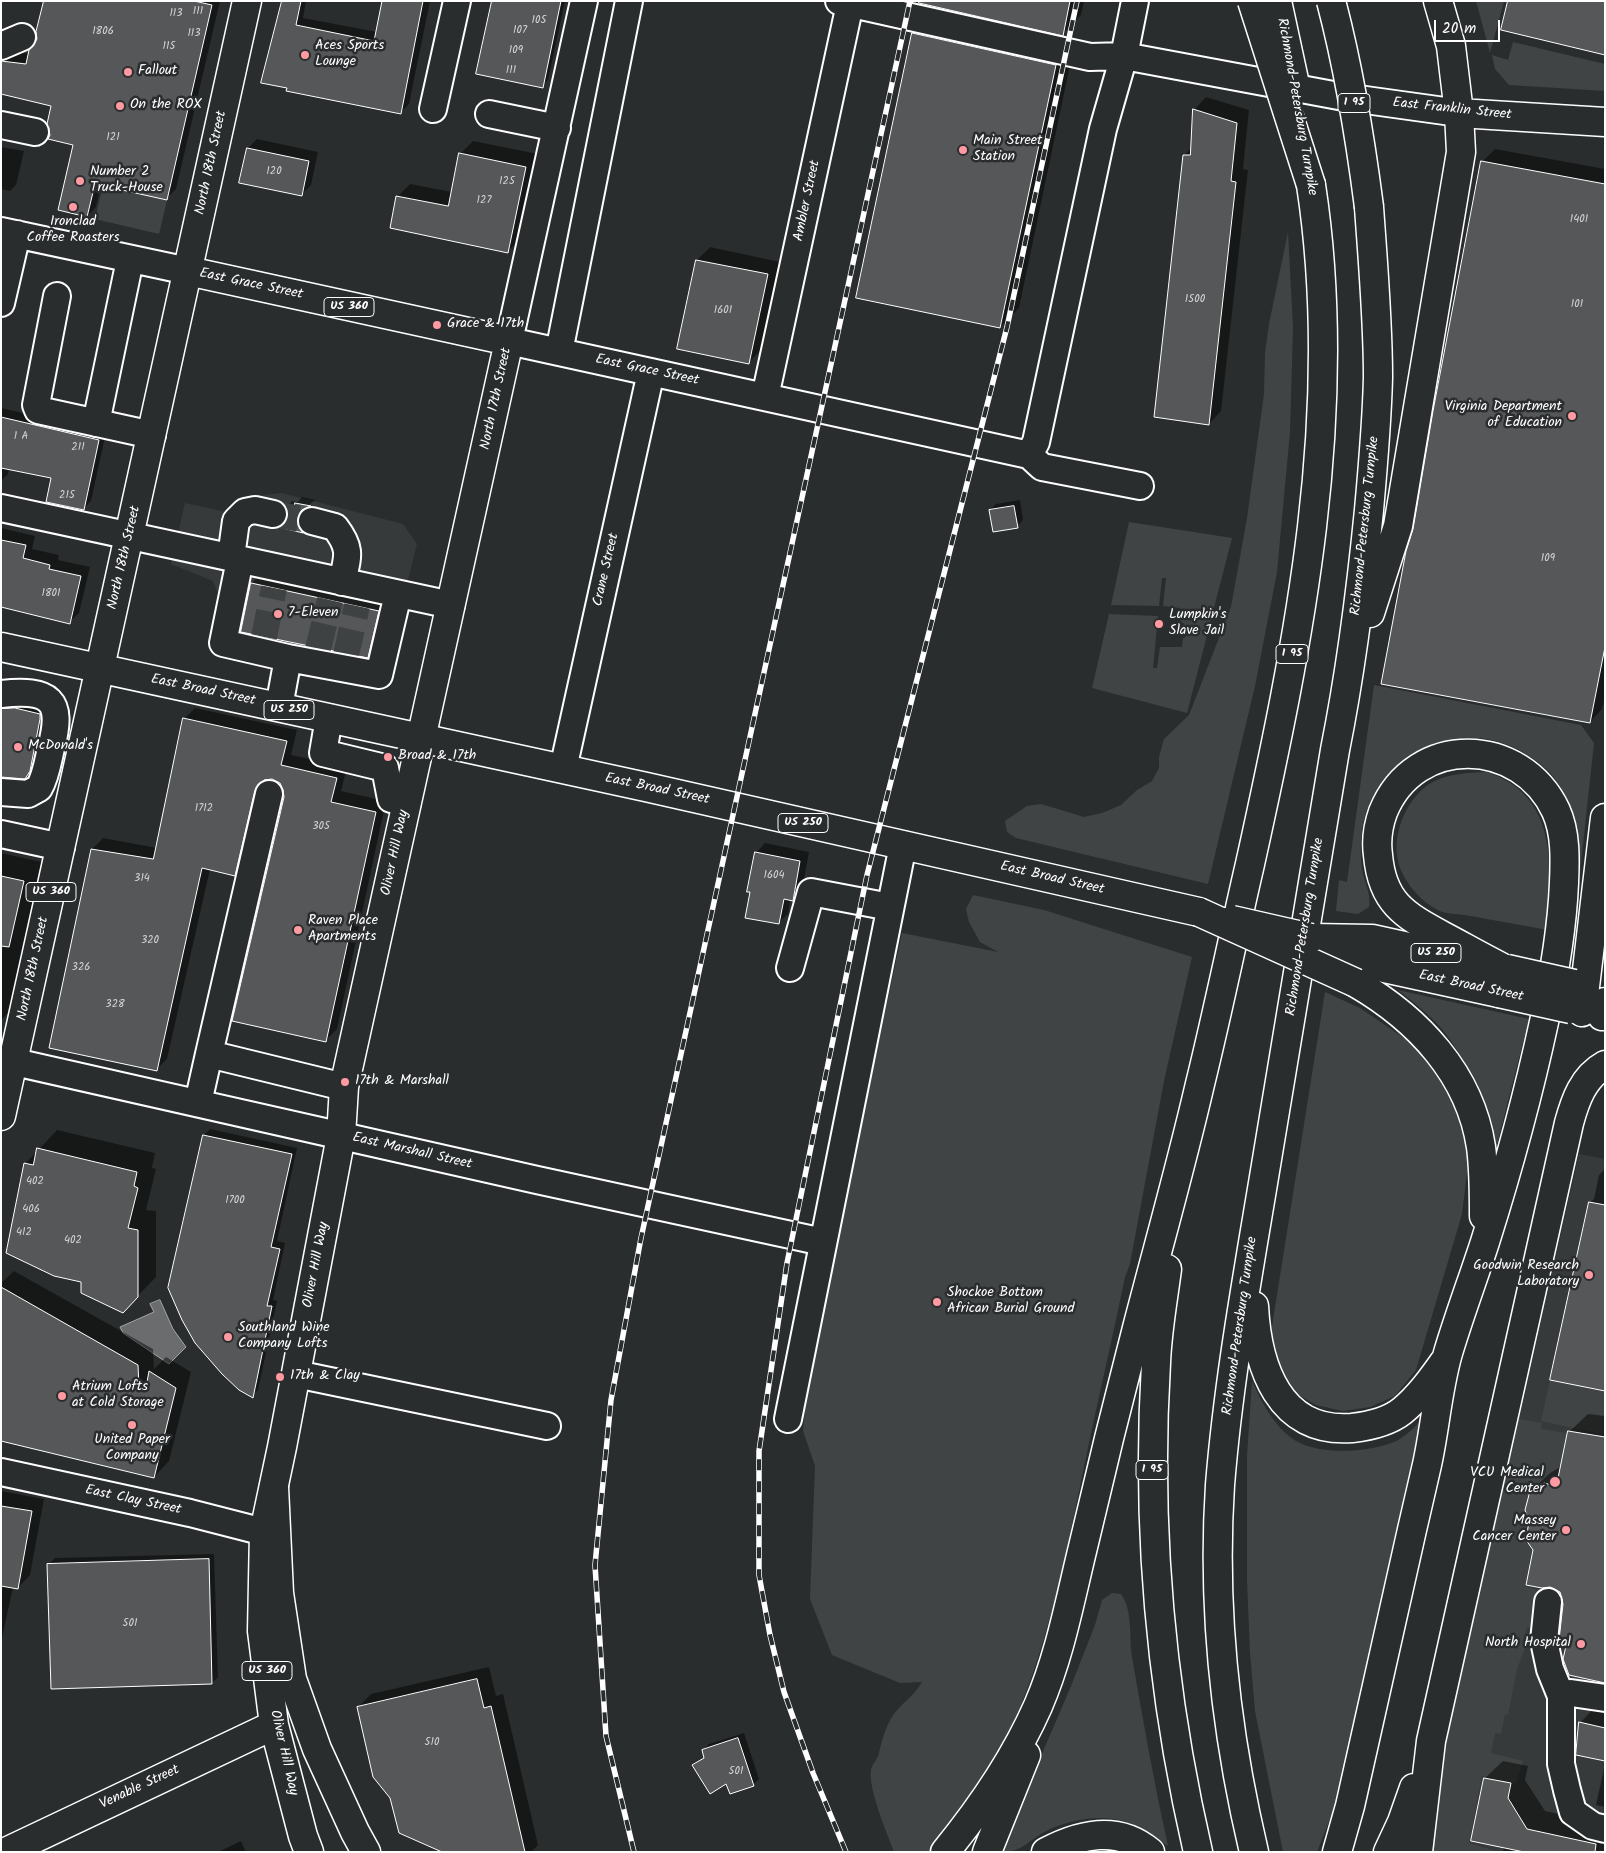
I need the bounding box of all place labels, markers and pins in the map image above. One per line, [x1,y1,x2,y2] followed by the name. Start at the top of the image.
[315,39,384,72] place label: Aces Sports Lounge
[299,49,311,61] marker: Aces Sports Lounge
[138,64,177,80] place label: Fallout
[122,66,134,78] marker: Fallout
[130,98,202,114] place label: On the ROX
[114,100,126,112] marker: On the ROX
[973,134,1043,166] place label: Main Street Station
[957,144,969,156] marker: Main Street Station
[90,165,163,198] place label: Number 2 Truck-House
[74,175,86,187] marker: Number 2 Truck-House
[67,201,79,213] marker: Ironclad Coffee Roasters
[27,215,119,248] place label: Ironclad Coffee Roasters
[447,317,524,333] place label: Grace & 17th
[431,319,443,331] marker: Grace & 17th
[1445,400,1562,432] place label: Virginia Department of Education
[1566,410,1578,422] marker: Virginia Department of Education
[288,606,338,622] place label: 7-Eleven
[272,608,284,620] marker: 7-Eleven
[1169,608,1227,640] place label: Lumpkin's Slave Jail
[1153,618,1165,630] marker: Lumpkin's Slave Jail
[28,739,93,755] place label: McDonald's
[12,741,24,753] marker: McDonald's
[398,749,476,765] place label: Broad & 17th
[382,751,394,763] marker: Broad & 17th
[308,914,378,946] place label: Raven Place Apartments
[292,924,304,936] marker: Raven Place Apartments
[355,1074,449,1090] place label: 17th & Marshall
[339,1076,351,1088] marker: 17th & Marshall
[1473,1259,1579,1292] place label: Goodwin Research Laboratory
[1583,1269,1595,1281] marker: Goodwin Research Laboratory
[947,1286,1075,1318] place label: Shockoe Bottom African Burial Ground
[931,1296,943,1308] marker: Shockoe Bottom African Burial Ground
[238,1321,330,1354] place label: Southland Wine Company Lofts
[222,1331,234,1343] marker: Southland Wine Company Lofts
[290,1369,360,1385] place label: 17th & Clay
[274,1371,286,1383] marker: 17th & Clay
[72,1380,164,1412] place label: Atrium Lofts at Cold Storage
[56,1390,68,1402] marker: Atrium Lofts at Cold Storage
[126,1419,138,1431] marker: United Paper Company
[94,1433,170,1465] place label: United Paper Company
[1470,1466,1544,1498] place label: VCU Medical Center
[1548,1475,1562,1489] marker: VCU Medical Center
[1472,1514,1556,1546] place label: Massey Cancer Center
[1560,1524,1572,1536] marker: Massey Cancer Center
[1485,1636,1571,1652] place label: North Hospital
[1575,1638,1587,1650] marker: North Hospital

